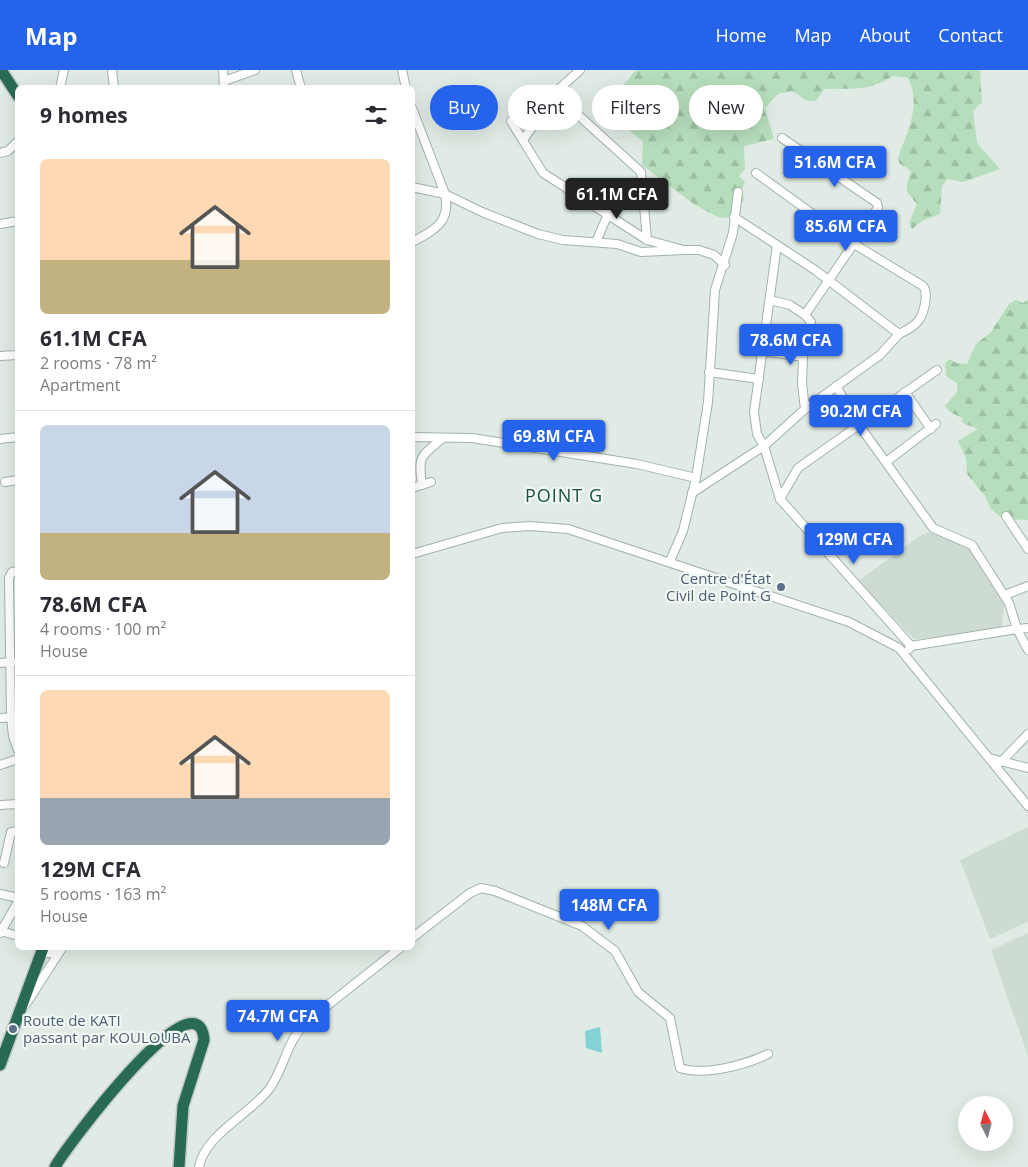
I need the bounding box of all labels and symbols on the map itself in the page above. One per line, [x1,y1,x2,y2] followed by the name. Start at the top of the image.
[778,146,892,188] pin: 51.6M CFA
[560,178,674,220] pin: 61.1M CFA
[789,210,903,252] pin: 85.6M CFA
[734,324,848,366] pin: 78.6M CFA
[804,394,918,437] pin: 90.2M CFA
[497,420,611,462] pin: 69.8M CFA
[525,483,603,507] district label: POINT G
[802,522,906,565] pin: 129M CFA
[666,568,771,605] place label: Centre d'État Civil de Point G
[775,581,787,593] marker: Centre d'État Civil de Point G
[557,888,661,931] pin: 148M CFA
[221,1000,335,1042] pin: 74.7M CFA
[23,1010,191,1047] place label: Route de KATI passant par KOULOUBA
[7,1023,19,1035] marker: Route de KATI passant par KOULOUBA
[958,1096,1012,1151] north arrow

